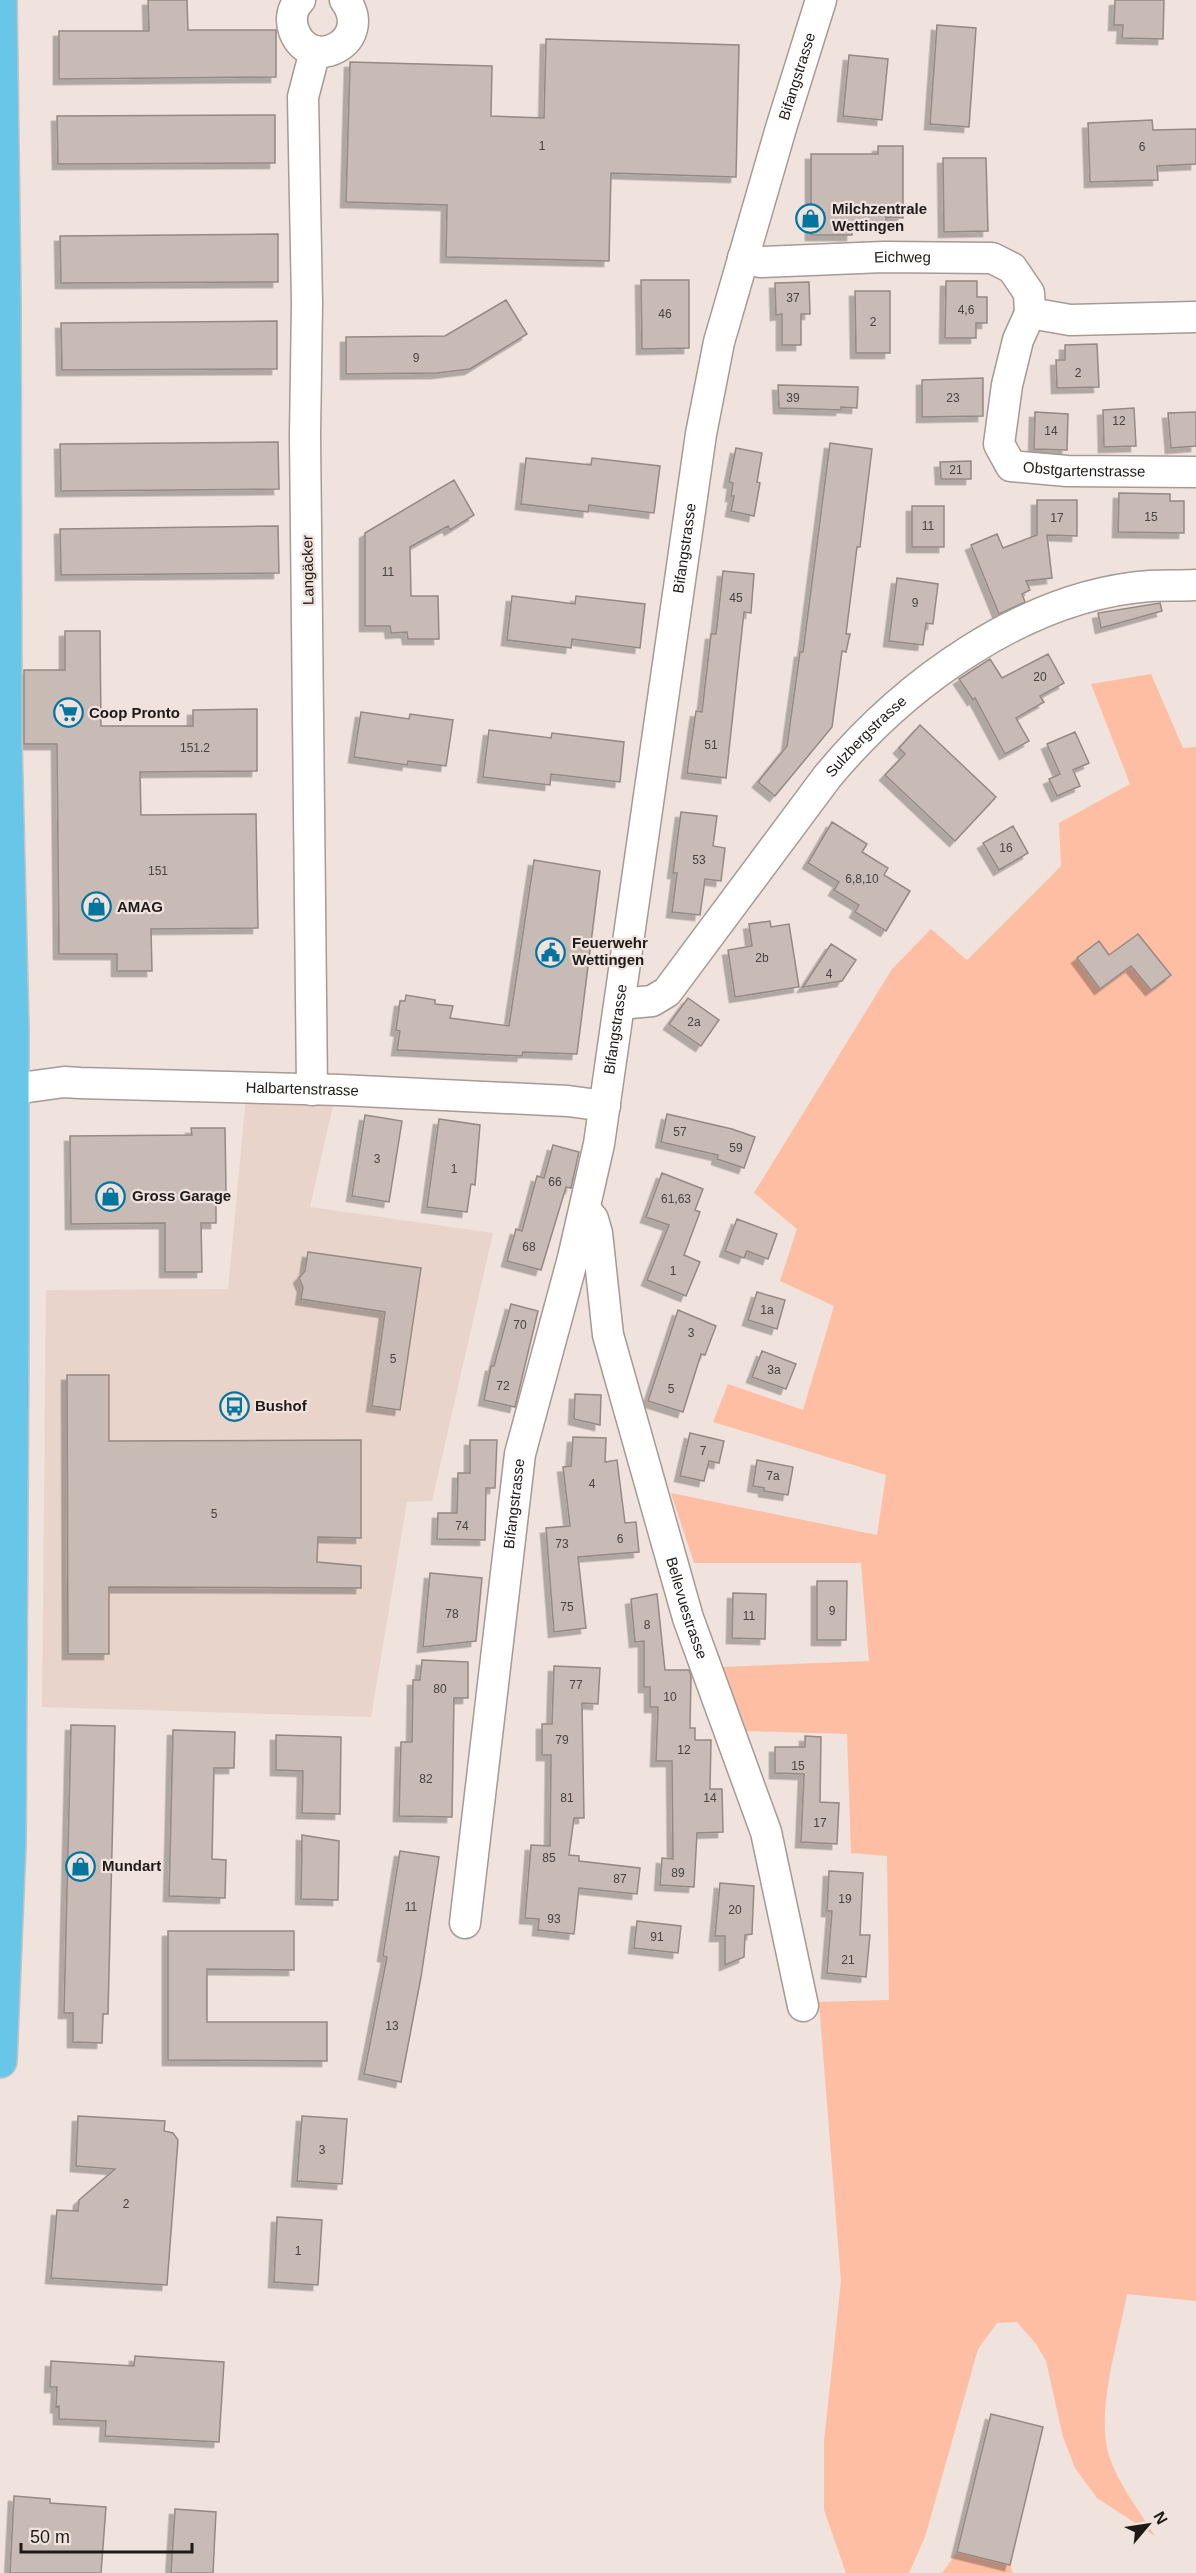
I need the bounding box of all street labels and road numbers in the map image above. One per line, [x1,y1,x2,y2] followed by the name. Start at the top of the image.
[775,30,818,122] street label: Bifangstrasse
[874,248,931,265] street label: Eichweg
[1022,458,1145,480] street label: Obstgartenstrasse
[669,502,699,594] street label: Bifangstrasse
[298,535,317,605] street label: Langäcker
[822,692,910,780] street label: Sulzbergstrasse
[600,983,630,1075] street label: Bifangstrasse
[245,1078,359,1099] street label: Halbartenstrasse
[500,1458,527,1550] street label: Bifangstrasse
[663,1555,711,1661] street label: Bellevuestrasse

